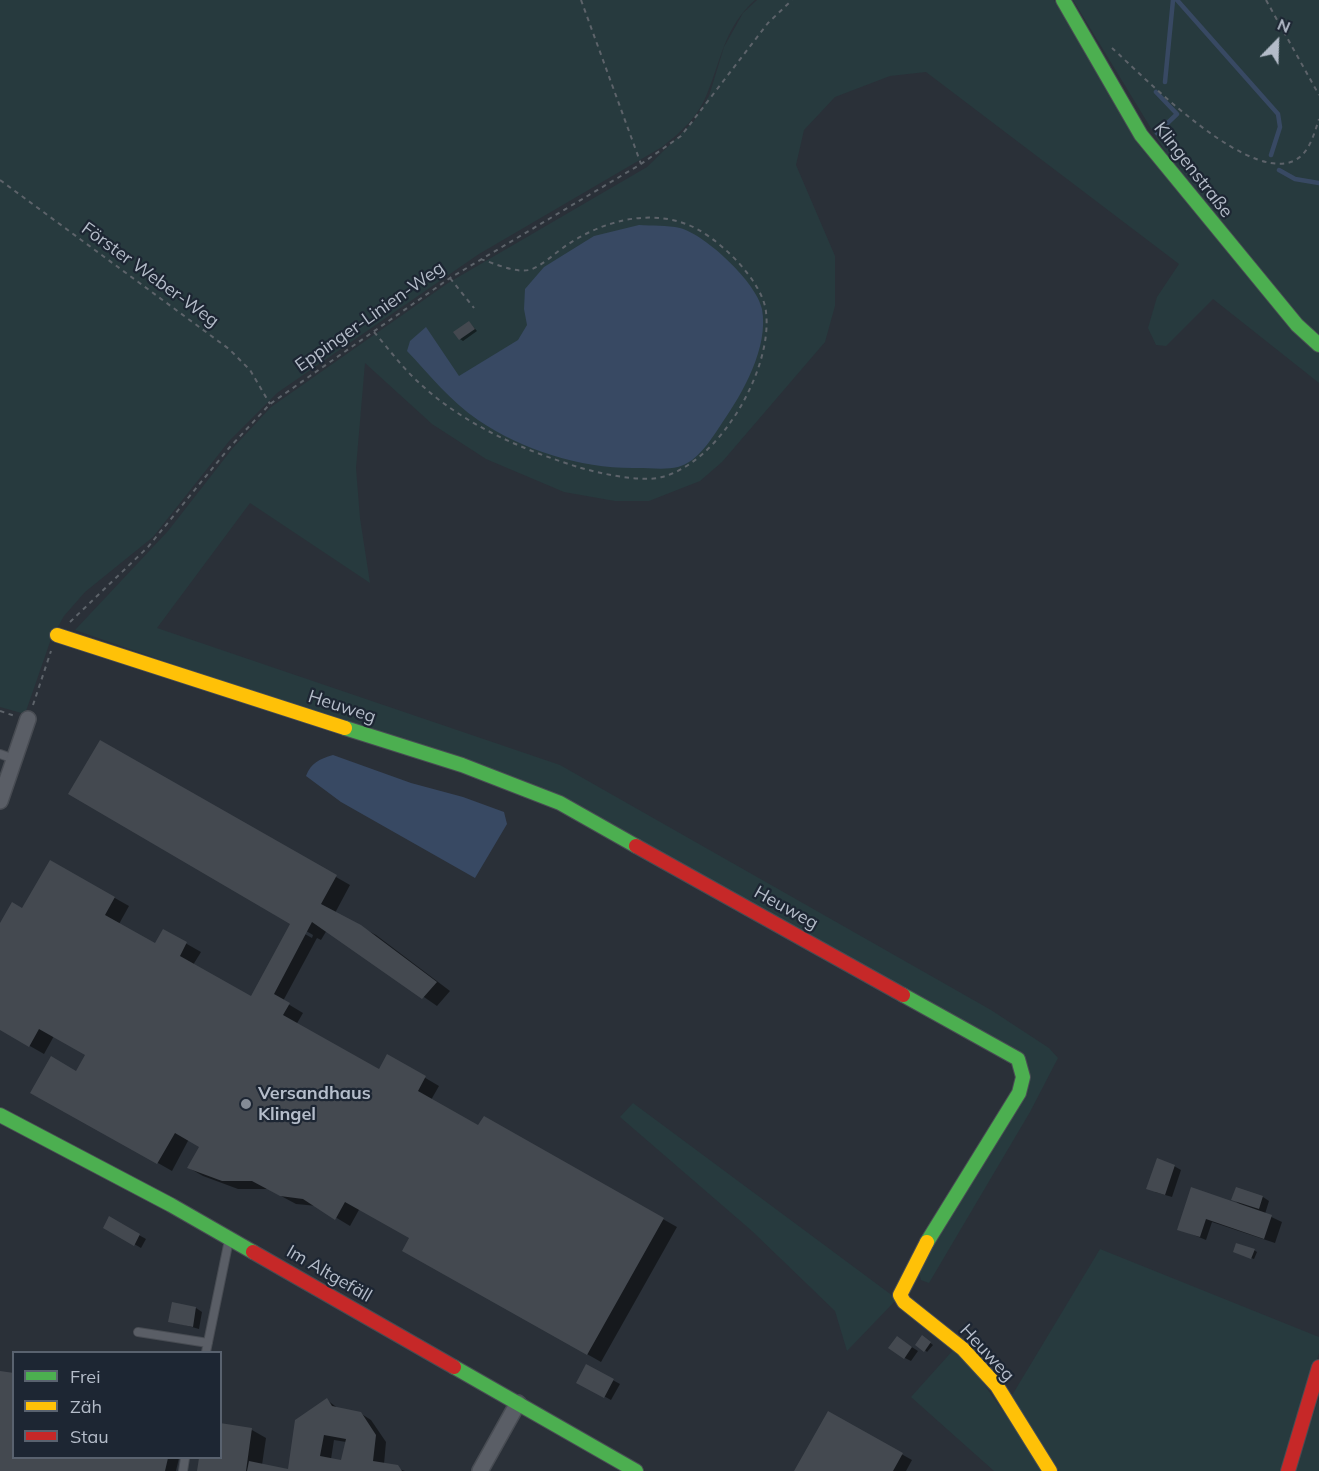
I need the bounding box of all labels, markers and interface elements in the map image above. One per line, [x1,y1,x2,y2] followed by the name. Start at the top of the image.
[1247,12,1307,72] north arrow
[1275,14,1294,37] text: N
[1149,118,1237,222] street label: Klingenstraße
[77,218,223,332] street label: Förster Weber-Weg
[291,257,449,377] street label: Eppinger-Linien-Weg
[305,686,379,728] street label: Heuweg
[750,882,822,934] street label: Heuweg
[258,1083,371,1126] place label: Versandhaus Klingel
[239,1097,253,1111] marker: Versandhaus Klingel
[282,1241,376,1307] street label: Im Altgefäll
[955,1320,1019,1386] street label: Heuweg
[12,1351,222,1459] legend
[70,1365,100,1388] text: Frei
[70,1395,102,1418] text: Zäh
[70,1425,109,1448] text: Stau

